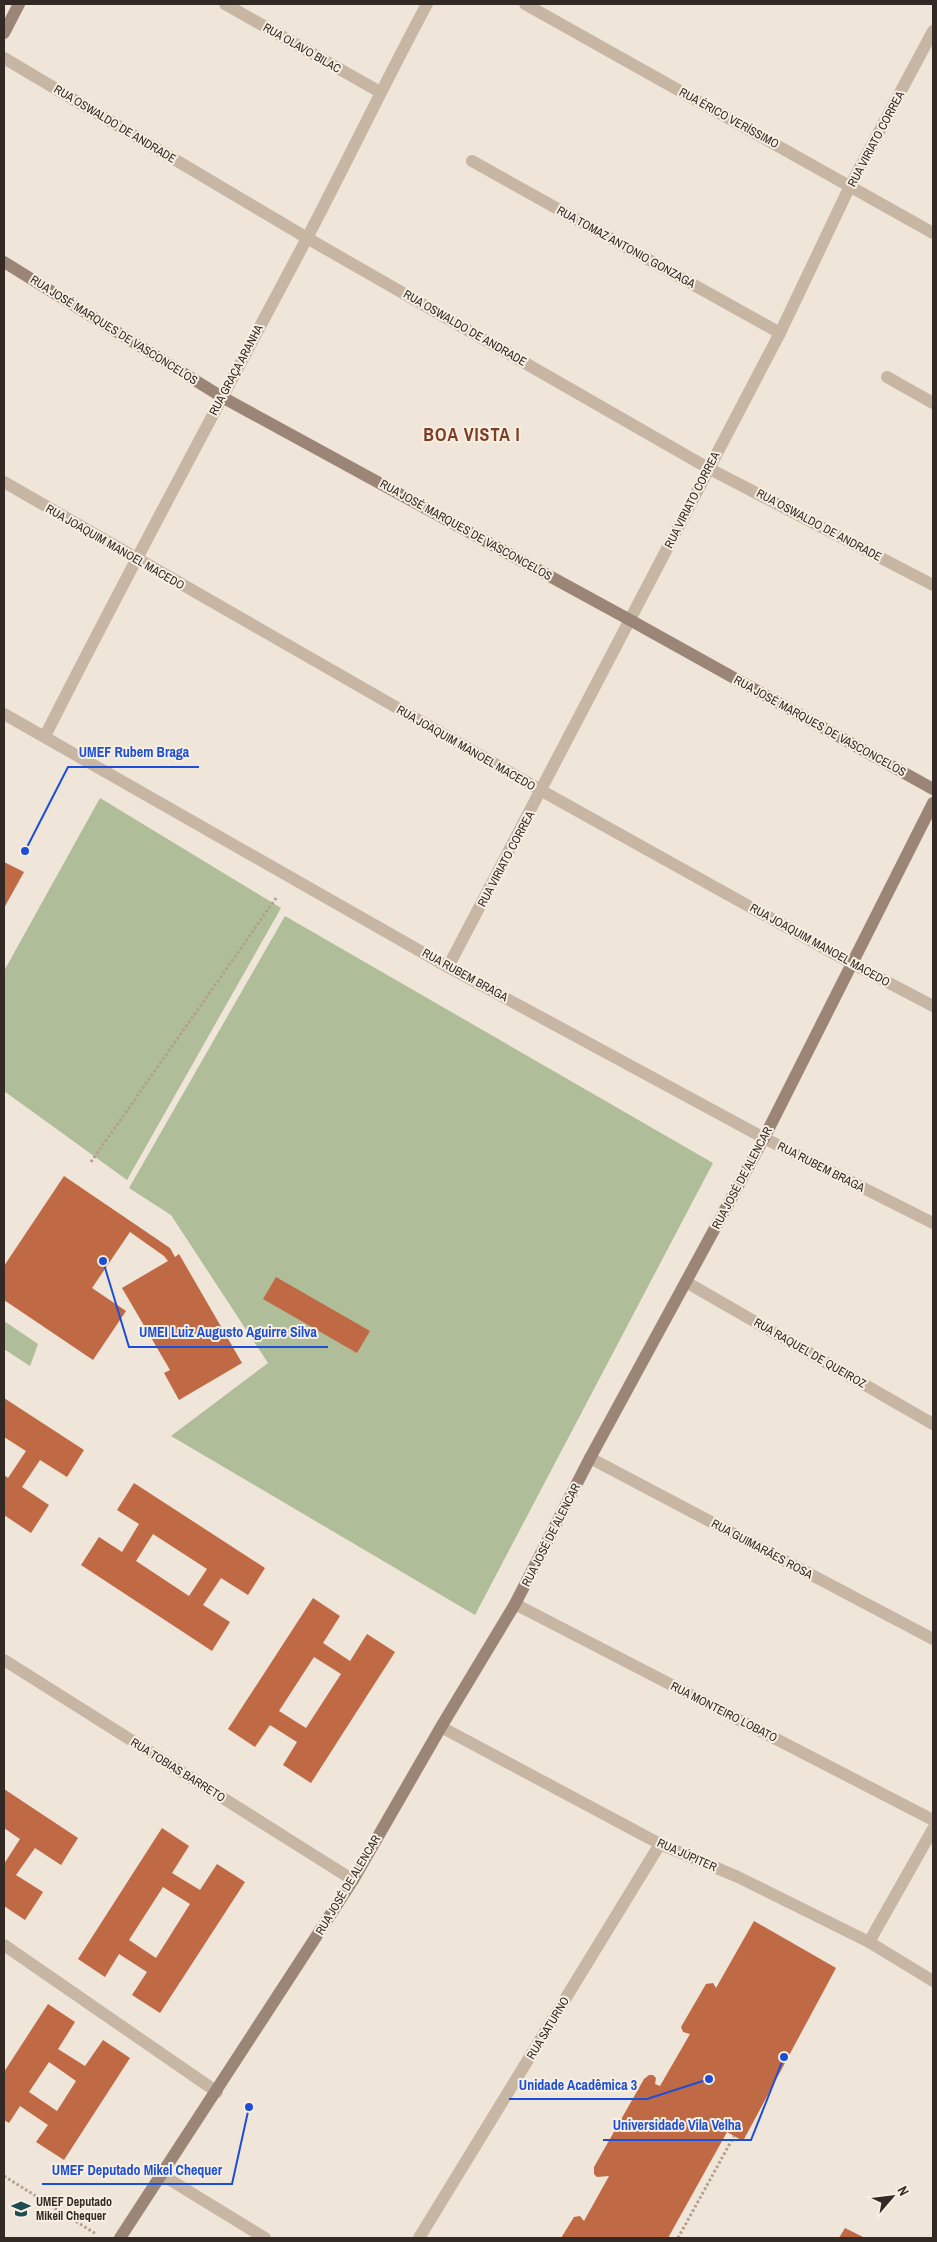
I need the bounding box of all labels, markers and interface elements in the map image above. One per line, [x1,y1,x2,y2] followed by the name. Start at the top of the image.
[260,19,344,77] street label: RUA OLAVO BILAC
[51,81,179,167] street label: RUA OSWALDO DE ANDRADE
[676,84,782,152] street label: RUA ÉRICO VERÍSSIMO
[844,88,908,190] street label: RUA VIRIATO CORREA
[554,202,698,292] street label: RUA TOMAZ ANTONIO GONZAGA
[27,272,201,389] street label: RUA JOSÉ MARQUES DE VASCONCELOS
[401,286,529,370] street label: RUA OSWALDO DE ANDRADE
[205,321,267,418] street label: RUA GRAÇA ARANHA
[423,422,521,447] district label: BOA VISTA I
[661,449,723,551] street label: RUA VIRIATO CORREA
[377,476,555,584] street label: RUA JOSÉ MARQUES DE VASCONCELOS
[754,485,884,565] street label: RUA OSWALDO DE ANDRADE
[43,501,188,594] street label: RUA JOAQUIM MANOEL MACEDO
[731,672,909,780] street label: RUA JOSÉ MARQUES DE VASCONCELOS
[394,702,539,795] street label: RUA JOAQUIM MANOEL MACEDO
[68,738,199,767] callout: UMEF Rubem Braga
[79,743,190,761] text: UMEF Rubem Braga
[474,808,538,910] street label: RUA VIRIATO CORREA
[747,900,893,990] street label: RUA JOAQUIM MANOEL MACEDO
[419,945,511,1005] street label: RUA RUBEM BRAGA
[708,1124,776,1232] street label: RUA JOSÉ DE ALENCAR
[775,1138,868,1196] street label: RUA RUBEM BRAGA
[751,1314,869,1392] street label: RUA RAQUEL DE QUEIROZ
[129,1318,328,1347] callout: UMEI Luiz Augusto Aguirre Silva
[139,1323,317,1341] text: UMEI Luiz Augusto Aguirre Silva
[518,1481,584,1589] street label: RUA JOSÉ DE ALENCAR
[709,1515,816,1583] street label: RUA GUIMARÃES ROSA
[668,1678,780,1746] street label: RUA MONTEIRO LOBATO
[128,1734,229,1806] street label: RUA TOBIAS BARRETO
[312,1832,384,1938] street label: RUA JOSÉ DE ALENCAR
[655,1835,719,1875] street label: RUA JÚPITER
[523,1993,573,2062] street label: RUA SATURNO
[509,2070,647,2099] callout: Unidade Acadêmica 3
[519,2076,637,2094] text: Unidade Acadêmica 3
[603,2111,751,2140] callout: Universidade Vila Velha
[613,2116,742,2134] text: Universidade Vila Velha
[42,2155,232,2184] callout: UMEF Deputado Mikel Chequer
[52,2161,223,2179] text: UMEF Deputado Mikel Chequer
[867,2172,917,2222] north arrow
[894,2183,913,2199] text: N
[36,2194,112,2224] place label: UMEF Deputado Mikeil Chequer
[10,2198,32,2220] school or university icon: UMEF Deputado Mikeil Chequer

